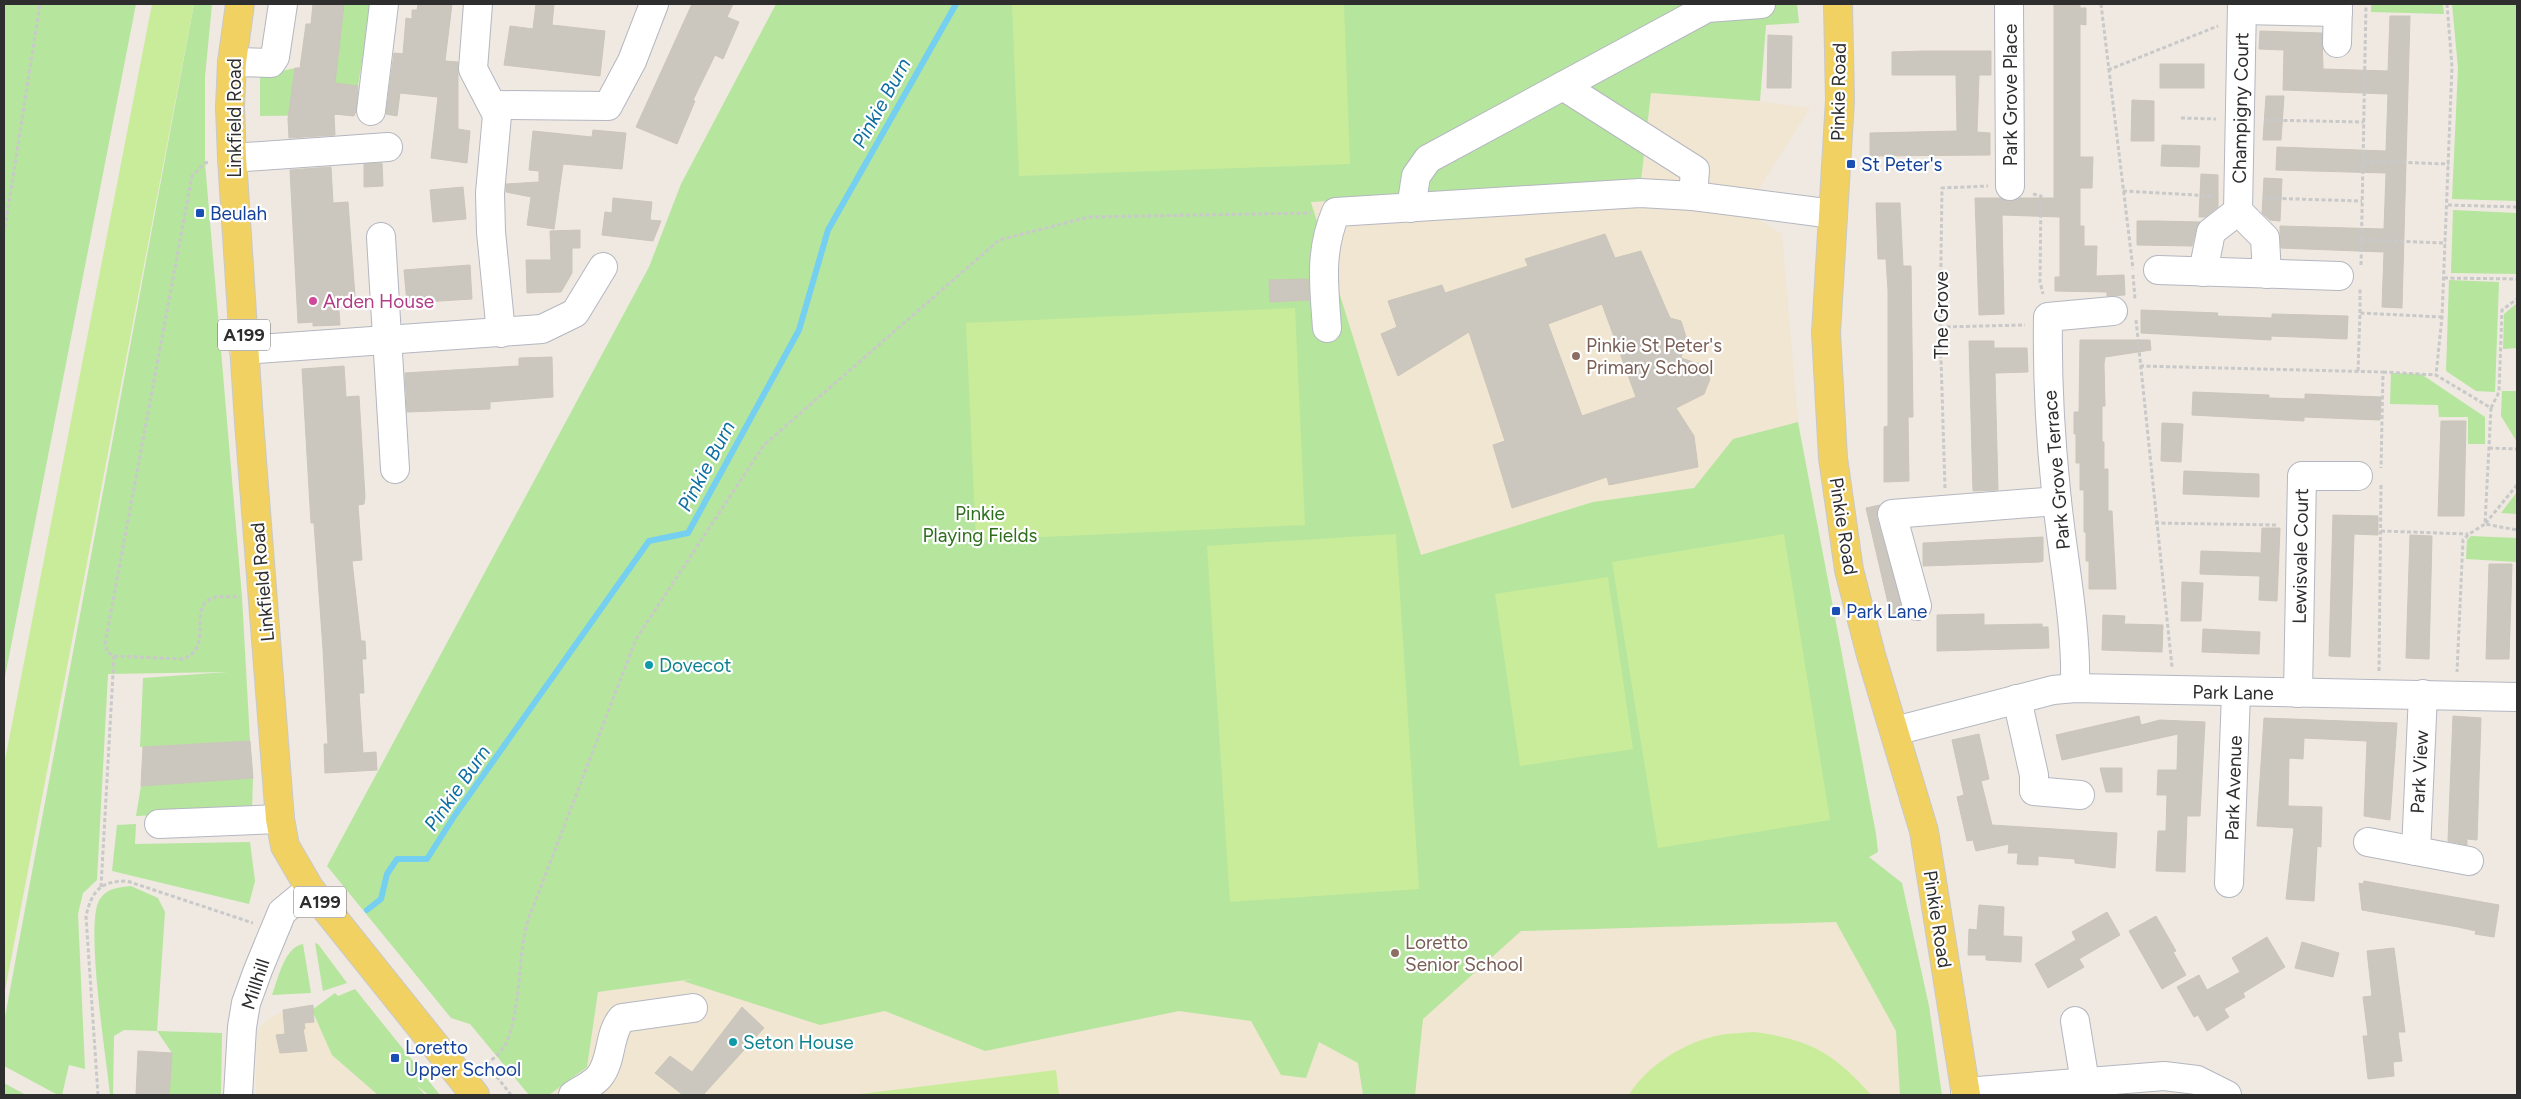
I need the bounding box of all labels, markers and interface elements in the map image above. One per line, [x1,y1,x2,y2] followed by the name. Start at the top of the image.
[1999,24,2022,166] street label: Park Grove Place
[2228,32,2253,184] street label: Champigny Court
[1826,43,1851,141] street label: Pinkie Road
[847,54,915,152] water label: Pinkie Burn
[223,58,246,178] street label: Linkfield Road
[1861,153,1942,176] place label: St Peter's
[1845,158,1857,170] marker: St Peter's
[210,202,267,225] place label: Beulah
[194,207,206,219] marker: Beulah
[1930,271,1953,359] street label: The Grove
[323,290,434,313] place label: Arden House
[307,295,319,307] marker: Arden House
[218,320,270,350] road number: A199
[1586,334,1722,379] place label: Pinkie St Peter's Primary School
[1570,350,1582,362] marker: Pinkie St Peter's Primary School
[2038,389,2075,551] street label: Park Grove Terrace
[672,417,740,515] water label: Pinkie Burn
[1824,476,1863,576] street label: Pinkie Road
[2288,488,2313,624] street label: Lewisvale Court
[923,502,1038,547] park label: Pinkie Playing Fields
[246,521,279,643] street label: Linkfield Road
[1846,600,1927,623] place label: Park Lane
[1830,605,1842,617] marker: Park Lane
[659,654,731,677] place label: Dovecot
[643,659,655,671] marker: Dovecot
[2192,680,2274,705] street label: Park Lane
[2406,730,2433,814] street label: Park View
[2220,735,2247,841] street label: Park Avenue
[419,741,495,835] water label: Pinkie Burn
[1918,869,1957,969] street label: Pinkie Road
[294,886,346,918] road number: A199
[1405,931,1523,976] place label: Loretto Senior School
[1389,947,1401,959] marker: Loretto Senior School
[236,956,274,1013] street label: Millhill
[743,1031,854,1054] place label: Seton House
[405,1036,521,1081] place label: Loretto Upper School
[727,1036,739,1048] marker: Seton House
[389,1052,401,1064] marker: Loretto Upper School

